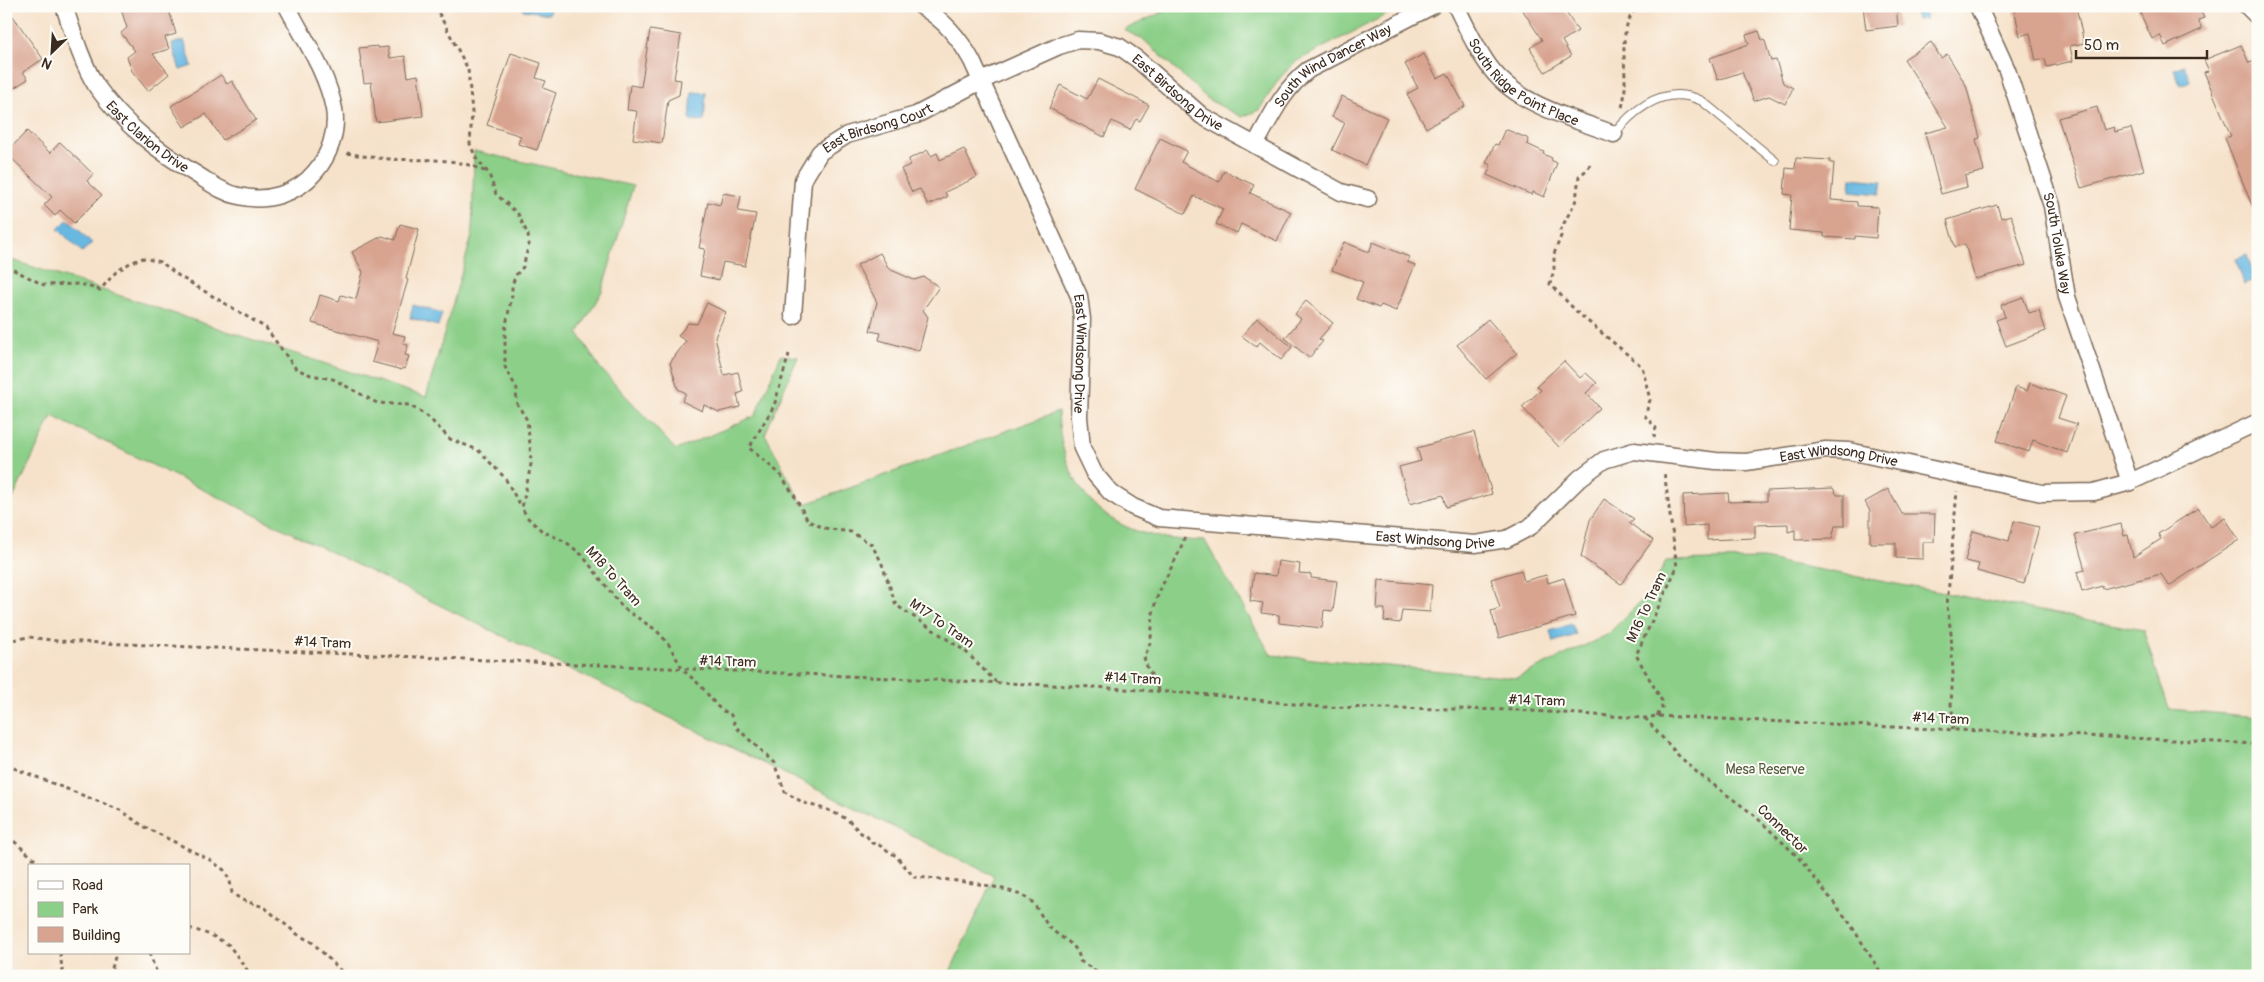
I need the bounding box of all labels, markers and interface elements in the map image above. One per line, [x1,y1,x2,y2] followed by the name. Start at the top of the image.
[1271,21,1394,111] street label: South Wind Dancer Way
[28,28,78,78] north arrow
[2076,28,2208,60] scale bar
[1465,35,1581,130] street label: South Ridge Point Place
[2084,36,2119,55] text: 50 m
[1128,51,1226,135] street label: East Birdsong Drive
[39,54,55,73] text: N
[102,97,192,176] street label: East Clarion Drive
[820,100,936,157] street label: East Birdsong Court
[2039,190,2074,295] street label: South Toluka Way
[1070,293,1090,414] street label: East Windsong Drive
[1779,442,1899,470] street label: East Windsong Drive
[1375,528,1496,553] street label: East Windsong Drive
[582,543,645,610] street label: M18 To Tram
[1623,569,1670,645] street label: M16 To Tram
[906,595,977,652] street label: M17 To Tram
[293,632,352,652] street label: #14 Tram
[698,652,757,671] street label: #14 Tram
[1103,668,1162,688] street label: #14 Tram
[1507,691,1566,710] street label: #14 Tram
[1911,708,1970,728] street label: #14 Tram
[1725,761,1805,778] park label: Mesa Reserve
[1754,801,1812,858] street label: Connector
[28,864,190,954] legend
[72,876,103,895] text: Road
[72,900,99,919] text: Park
[72,926,120,945] text: Building

